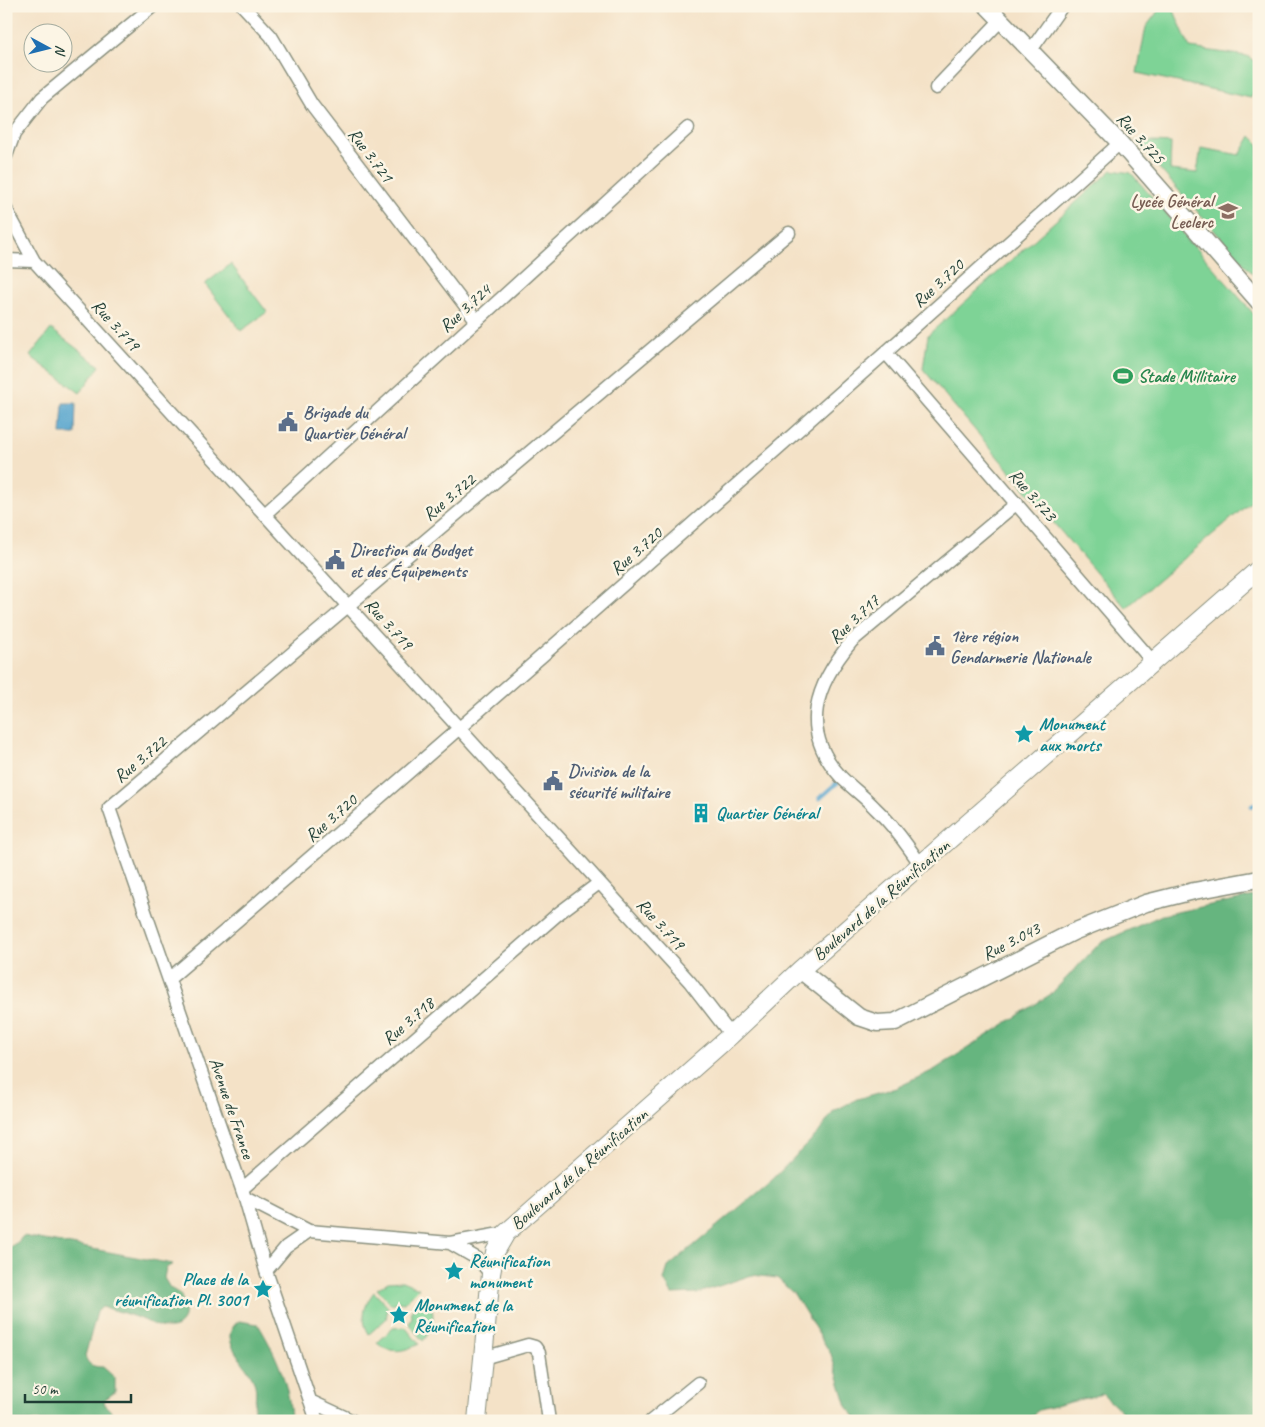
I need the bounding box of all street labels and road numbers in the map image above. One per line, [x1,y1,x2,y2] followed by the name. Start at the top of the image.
[1112,108,1171,169] street label: Rue 3.725
[344,124,399,187] street label: Rue 3.721
[908,253,970,312] street label: Rue 3.720
[435,278,497,337] street label: Rue 3.724
[87,295,146,357] street label: Rue 3.719
[1004,464,1063,527] street label: Rue 3.723
[418,467,481,525] street label: Rue 3.722
[605,521,668,580] street label: Rue 3.720
[824,589,885,648] street label: Rue 3.717
[360,594,419,656] street label: Rue 3.719
[109,729,172,787] street label: Rue 3.722
[300,788,363,847] street label: Rue 3.720
[808,834,955,966] street label: Boulevard de la Réunification
[632,894,691,956] street label: Rue 3.719
[978,916,1045,965] street label: Rue 3.043
[377,991,440,1050] street label: Rue 3.718
[204,1055,260,1162] street label: Avenue de France
[506,1103,653,1235] street label: Boulevard de la Réunification

